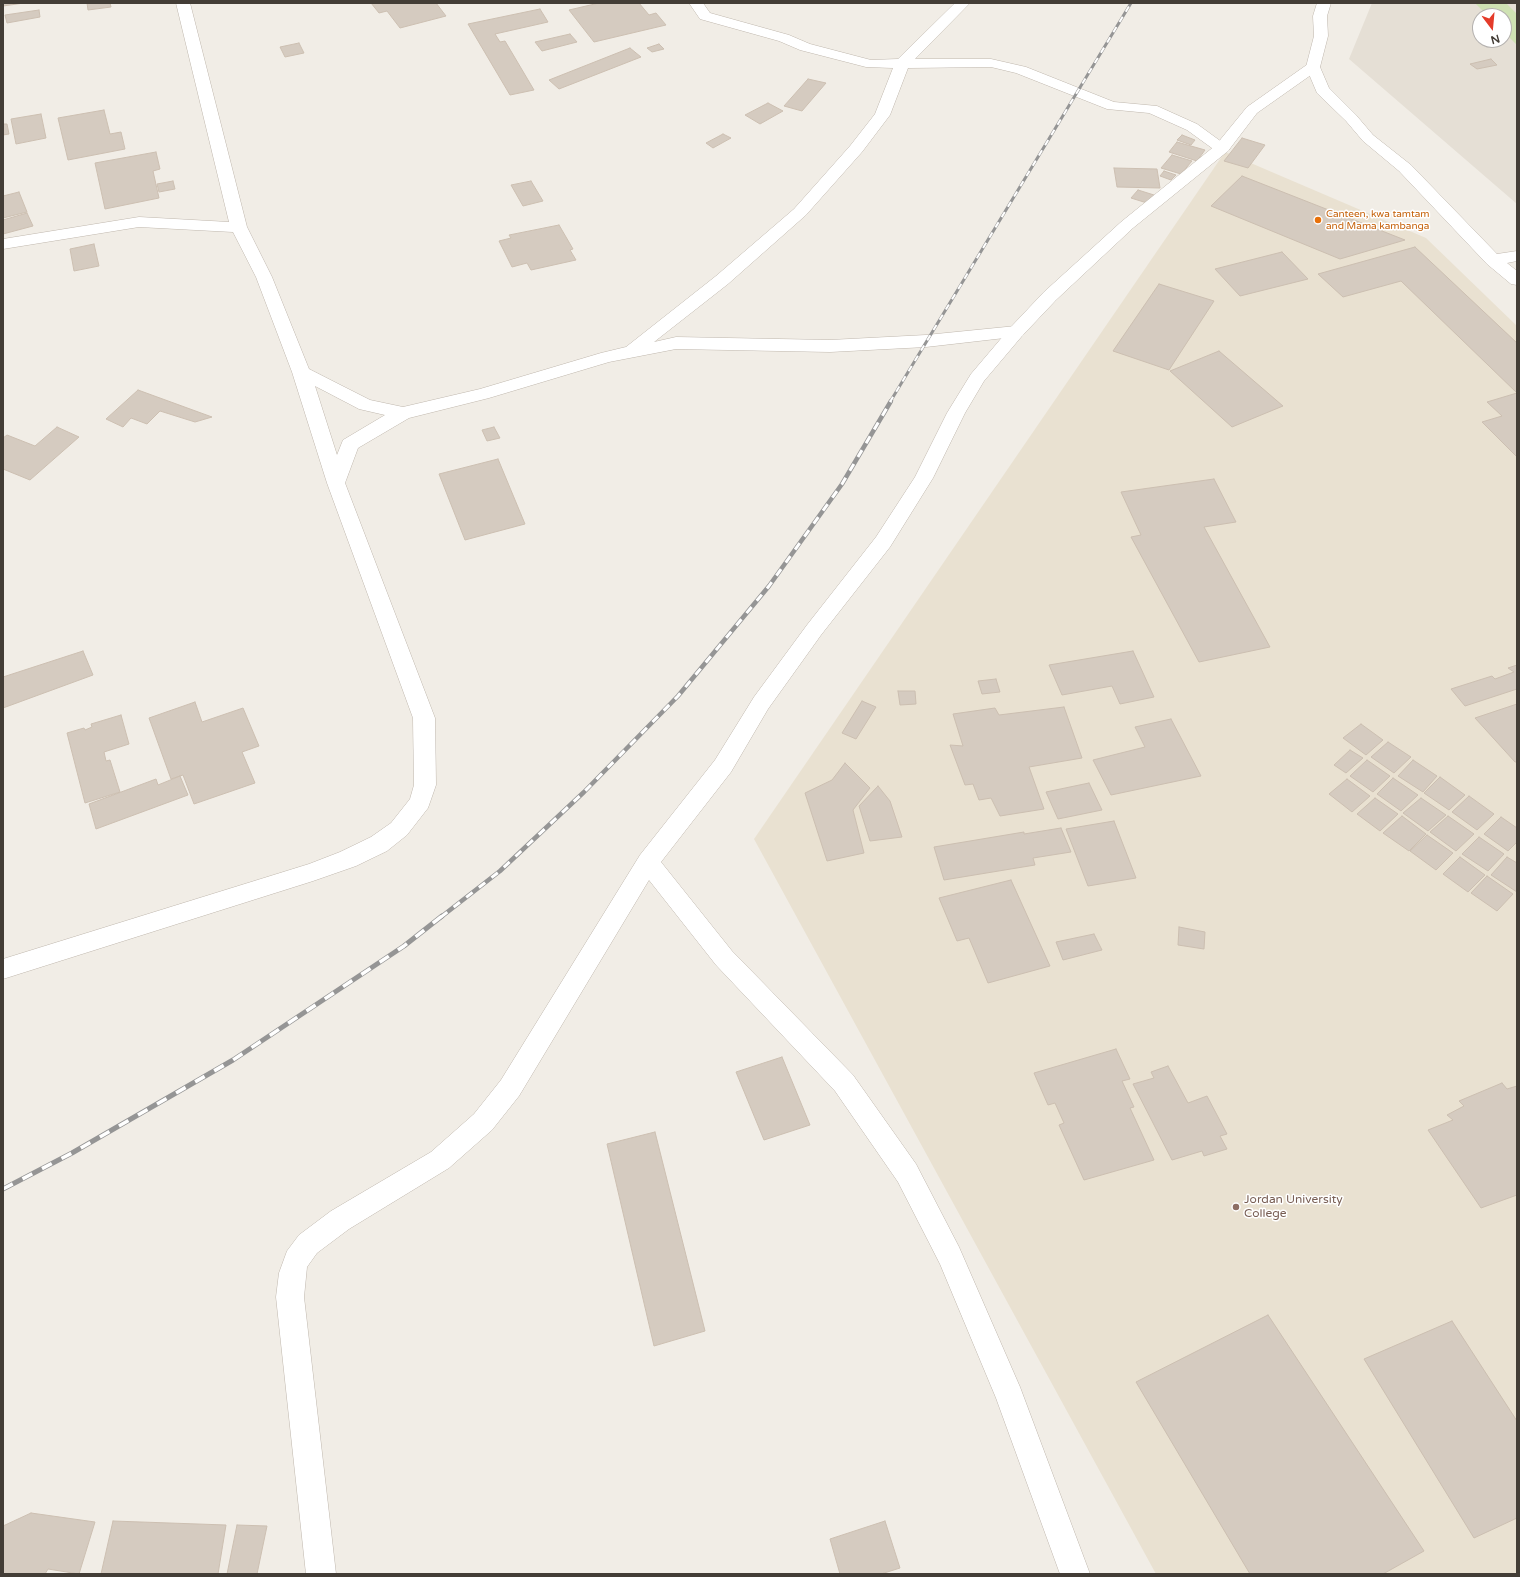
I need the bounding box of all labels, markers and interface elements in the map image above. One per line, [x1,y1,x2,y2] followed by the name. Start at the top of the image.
[1472,8,1512,48] north arrow
[1489,32,1501,47] text: N
[1326,208,1430,232] place label: Canteen, kwa tamtam and Mama kambanga
[1313,215,1323,225] marker: Canteen, kwa tamtam and Mama kambanga
[1244,1193,1343,1221] place label: Jordan University College
[1231,1202,1241,1212] marker: Jordan University College

